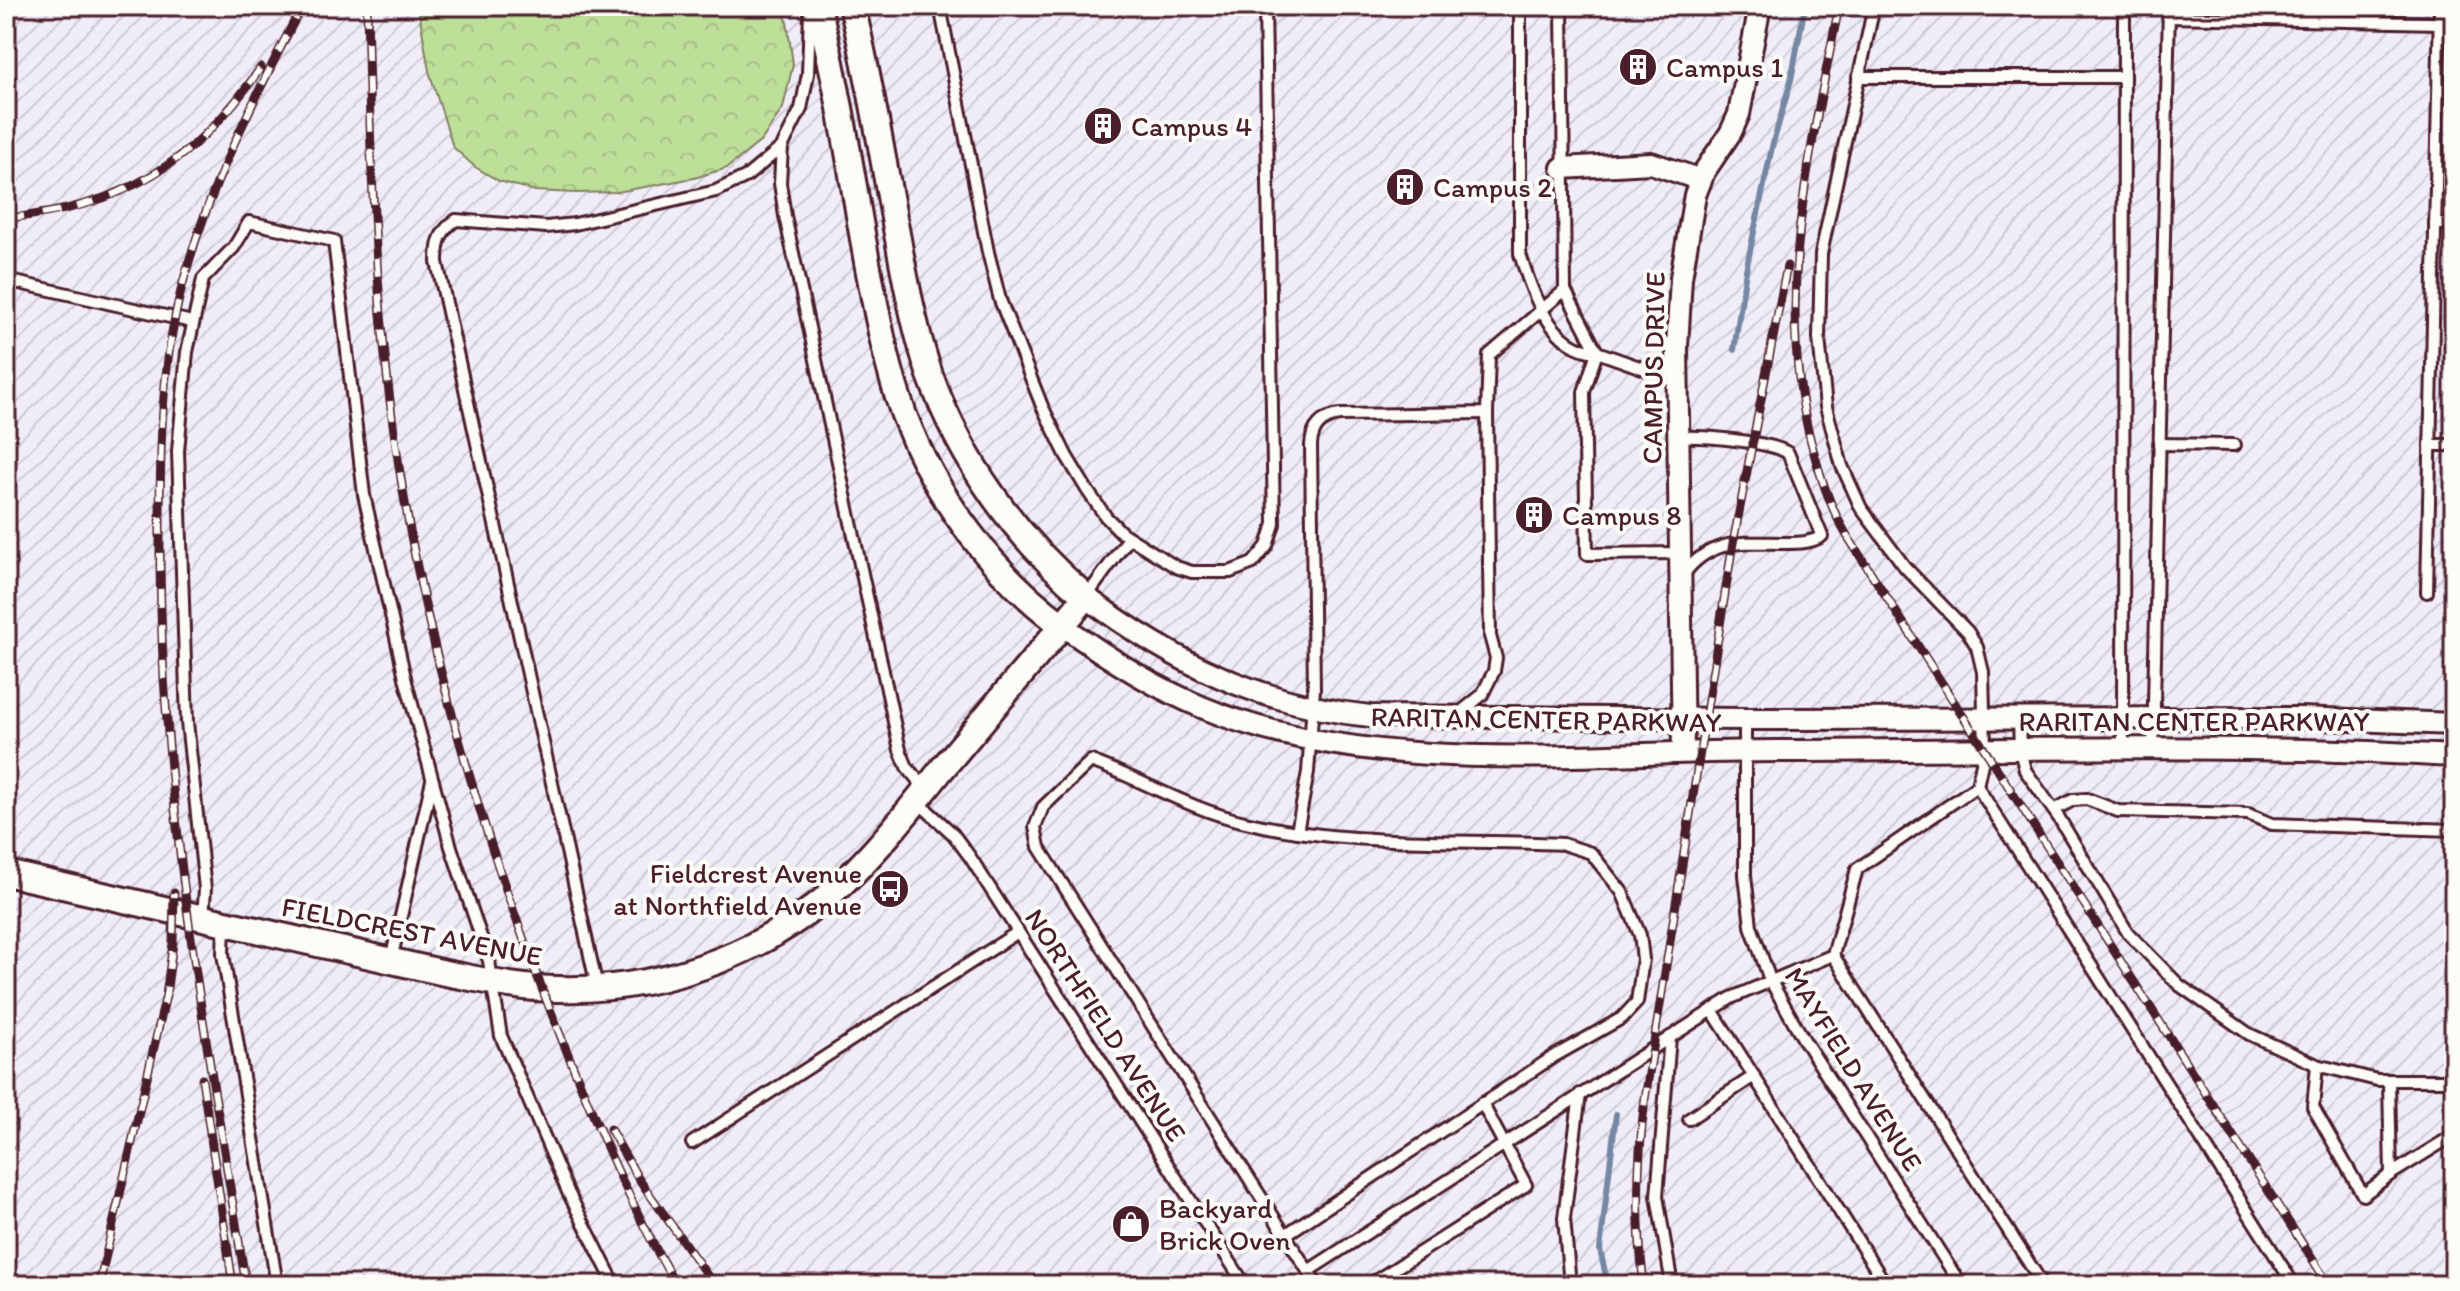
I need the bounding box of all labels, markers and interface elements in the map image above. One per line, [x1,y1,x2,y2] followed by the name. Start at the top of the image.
[1617,46,1659,88] building icon: Campus 1
[1666,50,1783,84] place label: Campus 1
[1082,105,1124,147] building icon: Campus 4
[1131,109,1252,143] place label: Campus 4
[1384,166,1426,208] building icon: Campus 2
[1433,170,1552,204] place label: Campus 2
[1634,271,1672,465] street label: CAMPUS DRIVE
[1513,494,1555,536] building icon: Campus 8
[1562,498,1681,532] place label: Campus 8
[1370,699,1722,739] street label: RARITAN CENTER PARKWAY
[2019,704,2369,738] street label: RARITAN CENTER PARKWAY
[613,856,862,922] place label: Fieldcrest Avenue at Northfield Avenue
[869,868,911,910] bus stop icon: Fieldcrest Avenue at Northfield Avenue
[279,889,545,973] street label: FIELDCREST AVENUE
[1018,902,1194,1148] street label: NORTHFIELD AVENUE
[1778,961,1930,1177] street label: MAYFIELD AVENUE
[1159,1191,1290,1257] place label: Backyard Brick Oven
[1110,1203,1152,1245] shop icon: Backyard Brick Oven

